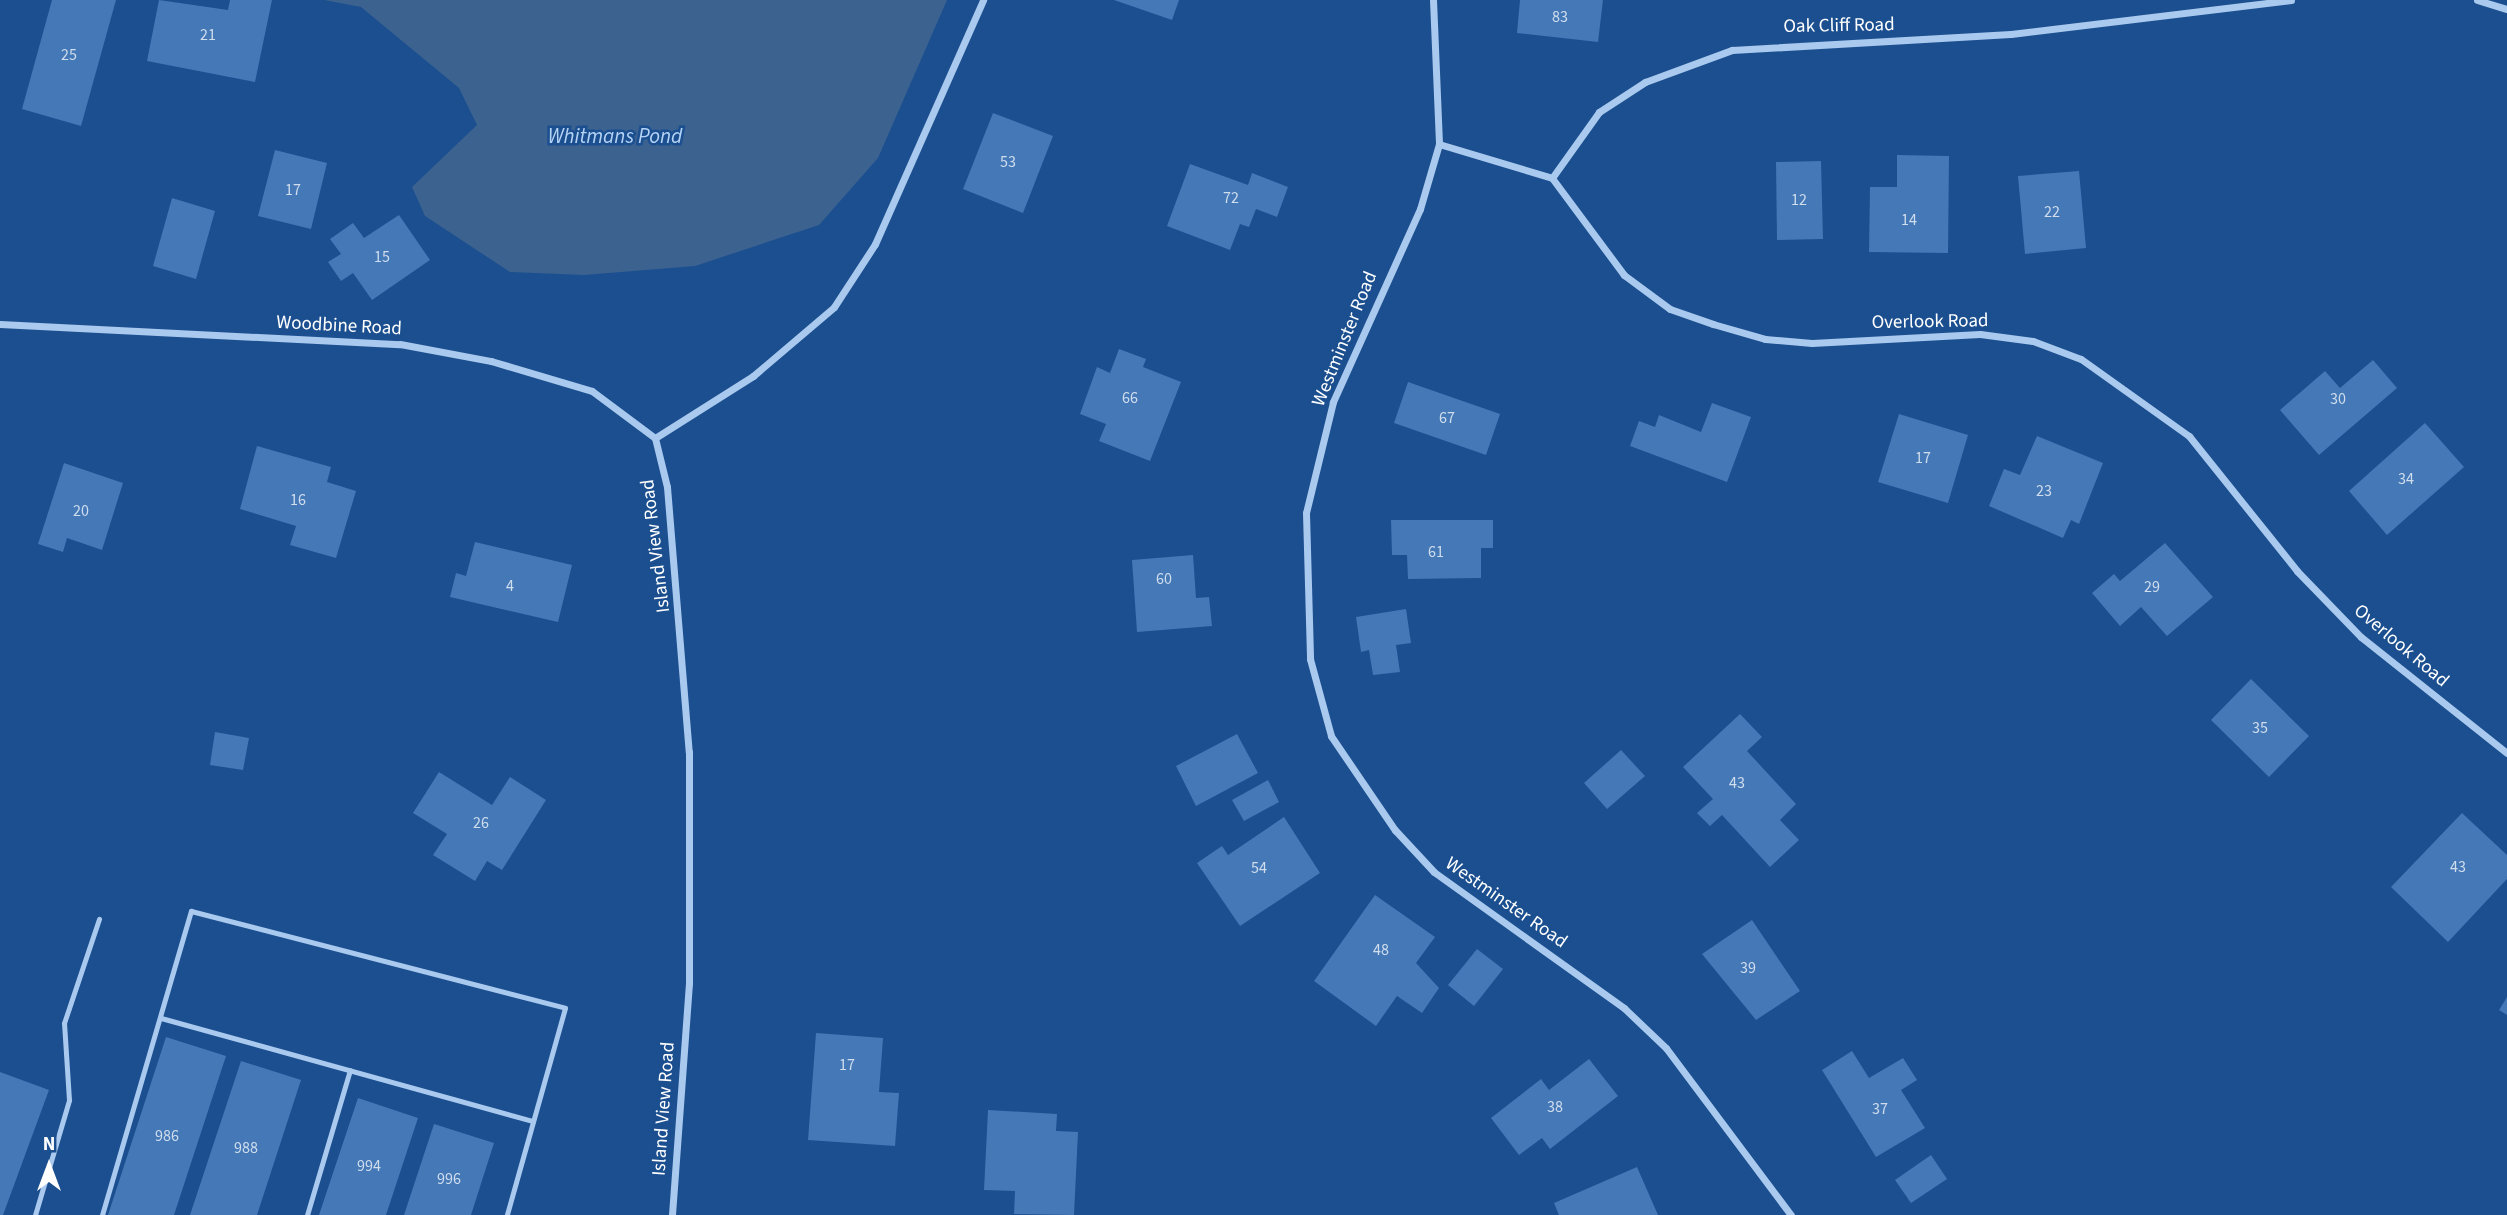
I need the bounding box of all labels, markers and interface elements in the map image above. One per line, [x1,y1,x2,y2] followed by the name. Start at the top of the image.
[1552,7,1568,27] house number: 83
[1783,14,1895,38] street label: Oak Cliff Road
[200,25,216,45] house number: 21
[61,45,77,65] house number: 25
[548,123,682,149] water label: Whitmans Pond
[1000,152,1016,172] house number: 53
[285,180,301,200] house number: 17
[1223,188,1239,208] house number: 72
[1791,190,1807,210] house number: 12
[2044,202,2060,222] house number: 22
[1901,210,1917,230] house number: 14
[374,247,390,267] house number: 15
[1308,268,1382,410] street label: Westminster Road
[1871,310,1989,334] street label: Overlook Road
[276,311,402,341] street label: Woodbine Road
[1122,388,1138,408] house number: 66
[2330,389,2346,409] house number: 30
[1439,408,1455,428] house number: 67
[1915,448,1931,468] house number: 17
[2398,469,2414,489] house number: 34
[636,478,676,614] street label: Island View Road
[2036,481,2052,501] house number: 23
[290,490,306,510] house number: 16
[73,501,89,521] house number: 20
[1428,542,1444,562] house number: 61
[1156,569,1172,589] house number: 60
[506,576,514,596] house number: 4
[2144,577,2160,597] house number: 29
[2349,600,2453,692] street label: Overlook Road
[2252,718,2268,738] house number: 35
[1729,773,1745,793] house number: 43
[473,813,489,833] house number: 26
[1441,853,1571,953] street label: Westminster Road
[2450,857,2466,877] house number: 43
[1251,858,1267,878] house number: 54
[1373,940,1389,960] house number: 48
[1740,958,1756,978] house number: 39
[648,1041,680,1177] street label: Island View Road
[839,1055,855,1075] house number: 17
[1547,1097,1563,1117] house number: 38
[1872,1099,1888,1119] house number: 37
[155,1126,179,1146] house number: 986
[14,1131,84,1201] north arrow
[43,1131,55,1158] text: N
[234,1138,258,1158] house number: 988
[357,1156,381,1176] house number: 994
[437,1169,461,1189] house number: 996

